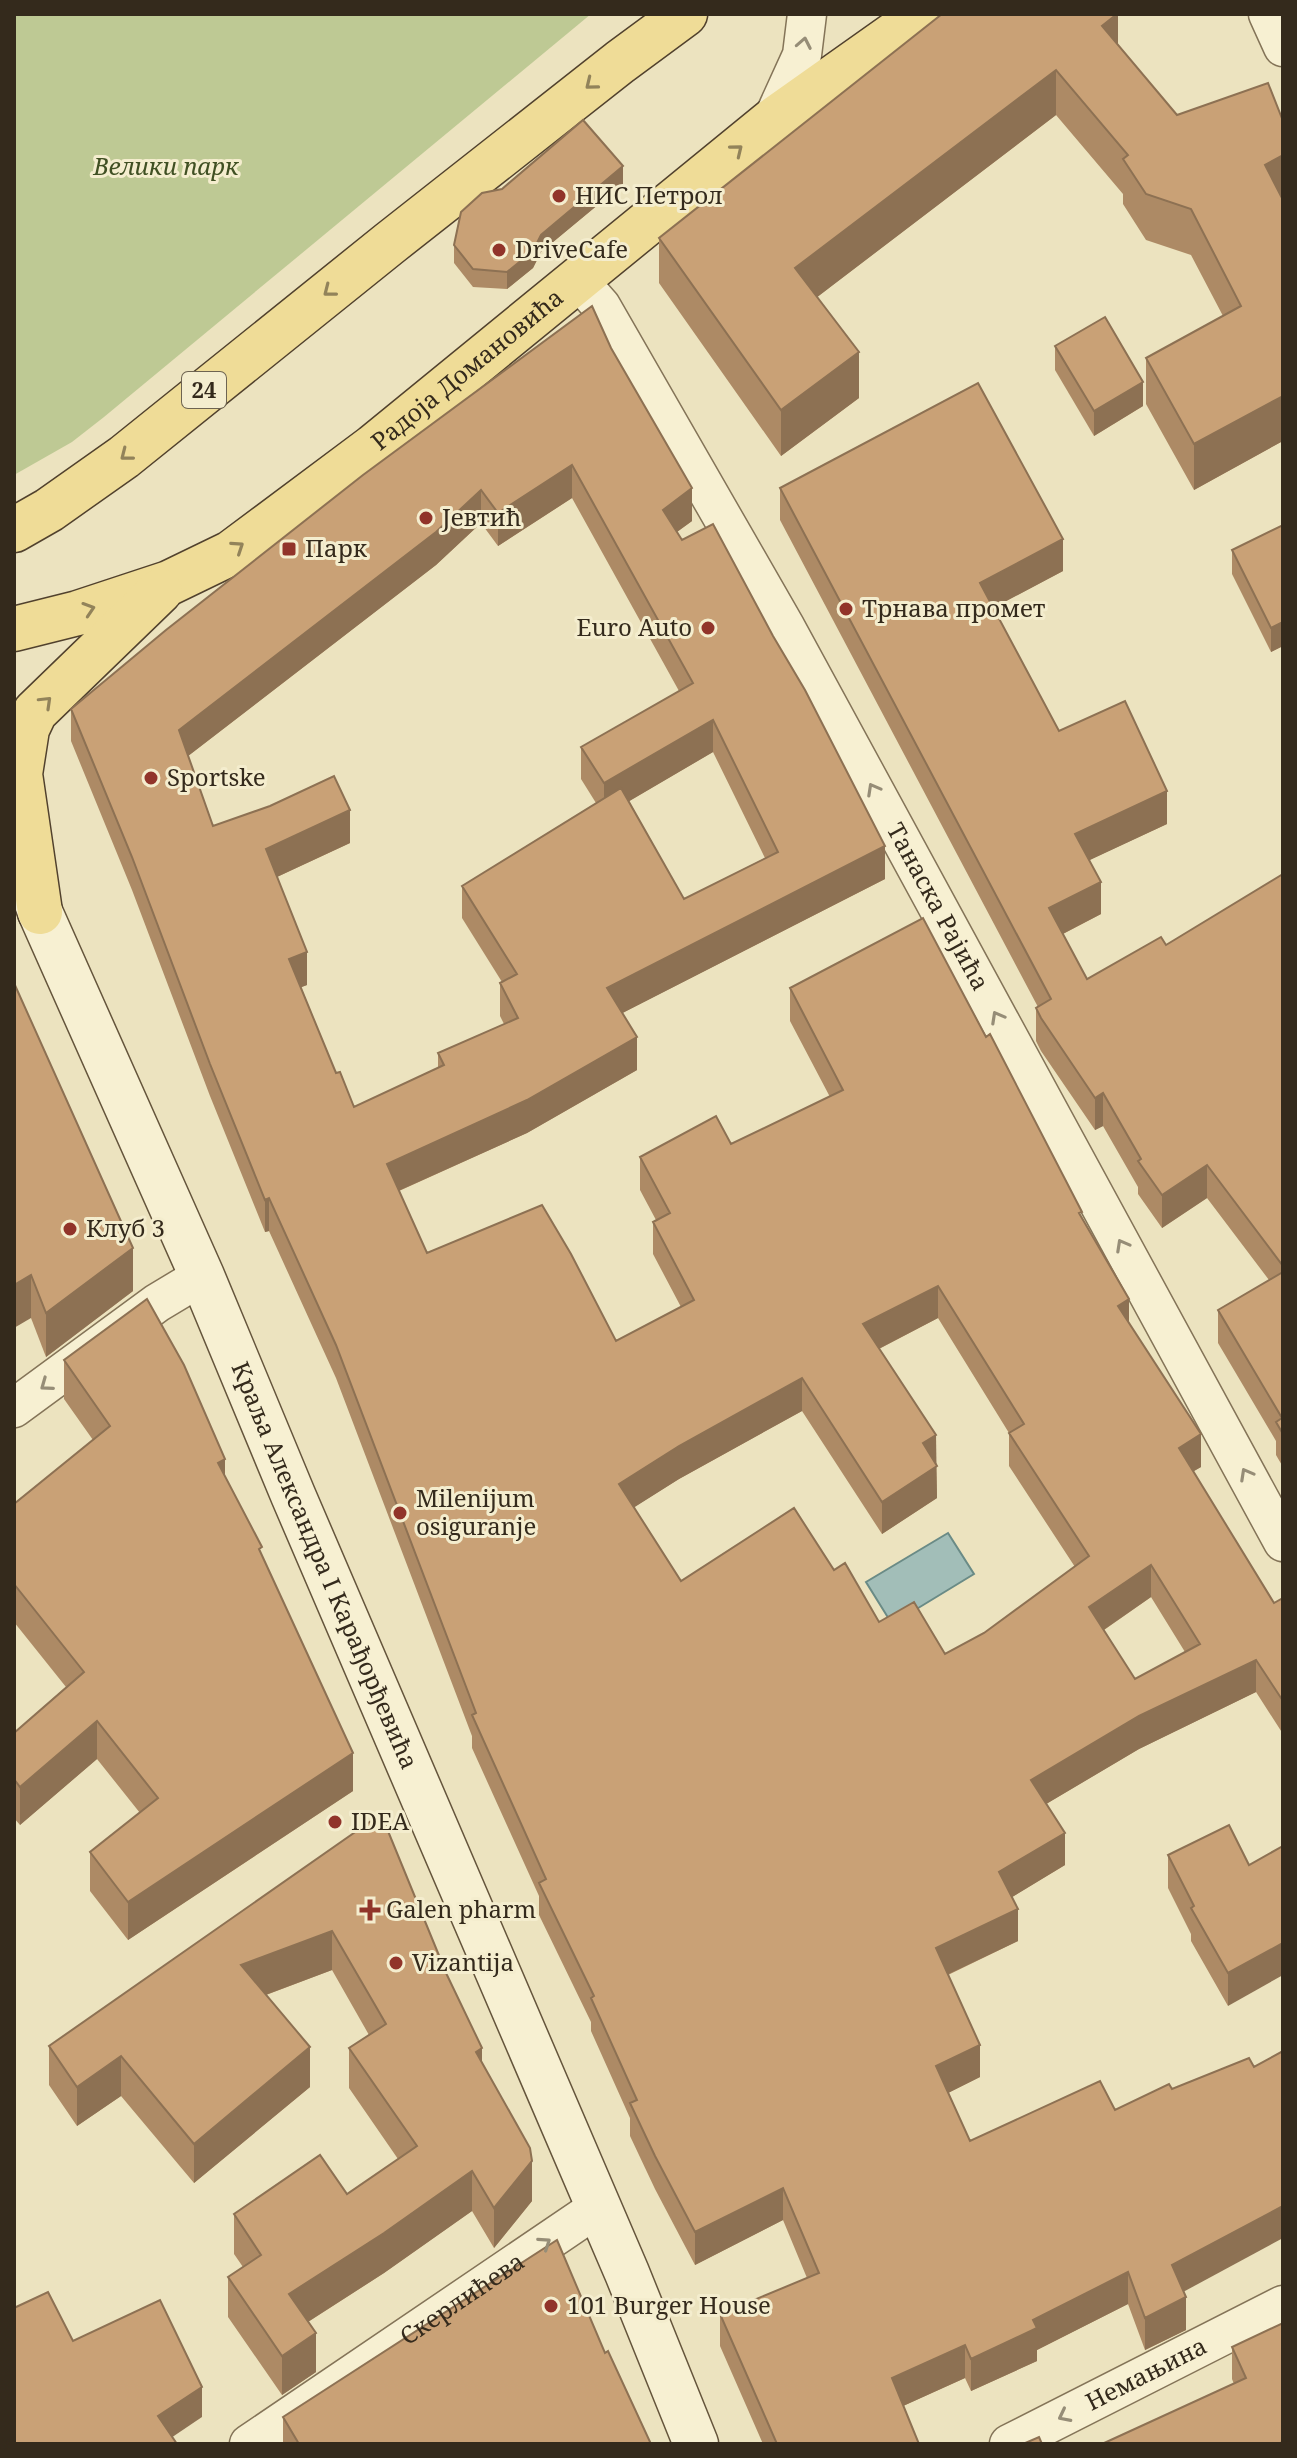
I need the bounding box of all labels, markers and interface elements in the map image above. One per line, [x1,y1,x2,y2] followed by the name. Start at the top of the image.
[795,37,812,50] one-way arrow
[585,75,600,89] one-way arrow
[728,145,742,160] one-way arrow
[92,149,240,182] park label: Велики парк
[575,178,723,211] place label: НИС Петрол
[550,187,568,205] marker: НИС Петрол
[515,232,628,265] place label: DriveCafe
[490,241,508,259] marker: DriveCafe
[364,280,570,457] street label: Радоја Домановића
[323,282,338,296] one-way arrow
[182,372,226,408] road number: 24
[120,445,135,459] one-way arrow
[441,500,522,533] place label: Јевтић
[417,509,435,527] marker: Јевтић
[305,531,368,564] place label: Парк
[280,540,298,558] marker: Парк
[230,542,244,557] one-way arrow
[862,591,1046,624] place label: Трнава промет
[837,600,855,618] marker: Трнава промет
[82,602,96,618] one-way arrow
[576,610,692,643] place label: Euro Auto
[699,619,717,637] marker: Euro Auto
[37,697,51,711] one-way arrow
[167,760,266,793] place label: Sportske
[142,769,160,787] marker: Sportske
[868,782,883,797] one-way arrow
[880,816,998,996] street label: Танаска Рајића
[992,1011,1007,1025] one-way arrow
[86,1211,165,1244] place label: Клуб 3
[61,1220,79,1238] marker: Клуб 3
[1116,1239,1131,1254] one-way arrow
[224,1356,427,1774] street label: Краља Александра I Карађорђевића
[41,1375,55,1389] one-way arrow
[1240,1468,1255,1482] one-way arrow
[416,1481,536,1542] place label: Milenijum osiguranje
[391,1504,409,1522] marker: Milenijum osiguranje
[351,1804,409,1837] place label: IDEA
[326,1813,344,1831] marker: IDEA
[386,1892,536,1925] place label: Galen pharm
[361,1901,379,1919] marker: Galen pharm
[412,1945,514,1978] place label: Vizantija
[387,1954,405,1972] marker: Vizantija
[537,2238,551,2253] one-way arrow
[393,2244,530,2352] street label: Скерлићева
[567,2288,771,2321] place label: 101 Burger House
[542,2297,560,2315] marker: 101 Burger House
[1079,2328,1212,2418] street label: Немањина
[1057,2407,1072,2422] one-way arrow

